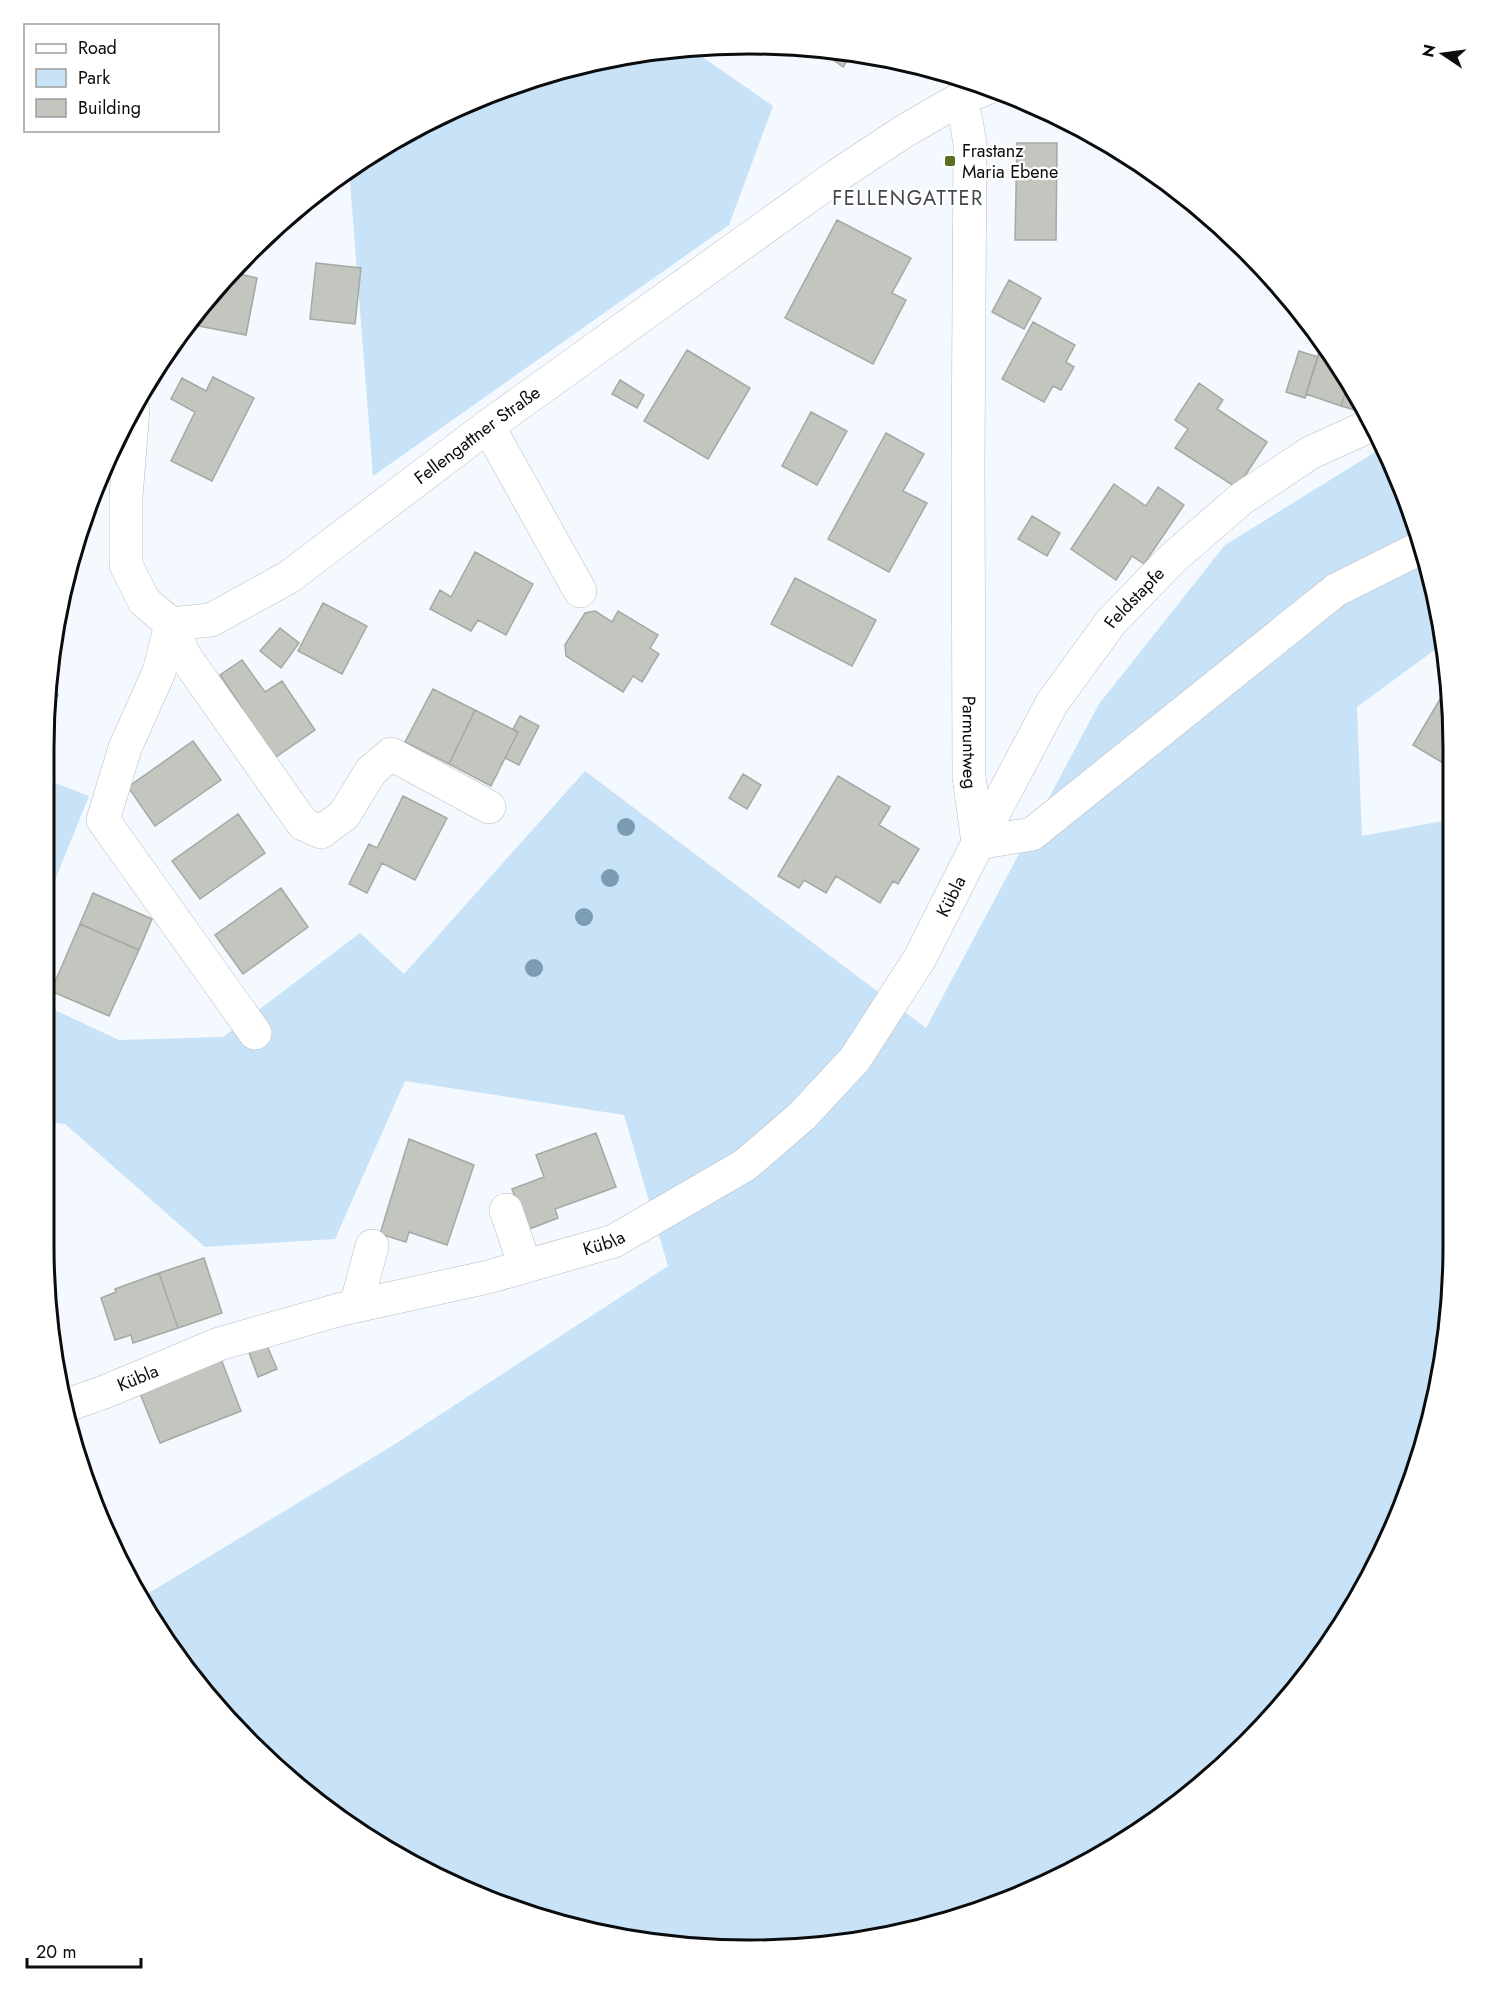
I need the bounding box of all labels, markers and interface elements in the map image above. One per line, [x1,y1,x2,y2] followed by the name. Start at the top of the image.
[24,24,219,132] legend
[1413,24,1473,84] north arrow
[78,35,117,61] text: Road
[1416,42,1442,60] text: N
[78,65,110,91] text: Park
[78,95,141,121] text: Building
[962,138,1058,185] place label: Frastanz Maria Ebene
[943,154,957,168] marker: Frastanz Maria Ebene
[832,184,984,213] district label: FELLENGATTER
[409,380,546,491] street label: Fellengattner Straße
[1098,561,1171,634] street label: Feldstapfe
[956,696,983,790] street label: Parmuntweg
[930,871,972,921] street label: Kübla
[580,1224,630,1262] street label: Kübla
[113,1358,163,1398] street label: Kübla
[27,1931,141,1969] scale bar
[36,1939,76,1965] text: 20 m

